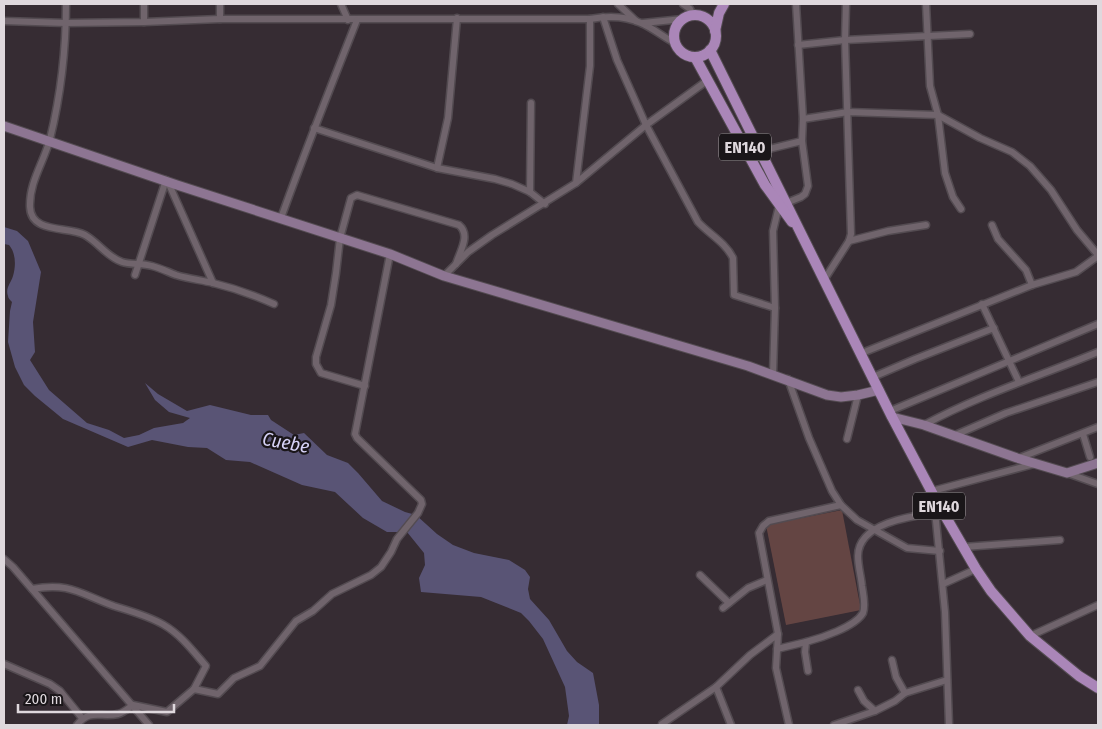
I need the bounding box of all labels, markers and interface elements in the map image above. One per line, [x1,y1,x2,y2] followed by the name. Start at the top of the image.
[719,134,771,160] road number: EN140
[261,427,311,458] water label: Cuebe
[913,492,965,520] road number: EN140
[18,682,174,714] scale bar
[25,690,62,708] text: 200 m

